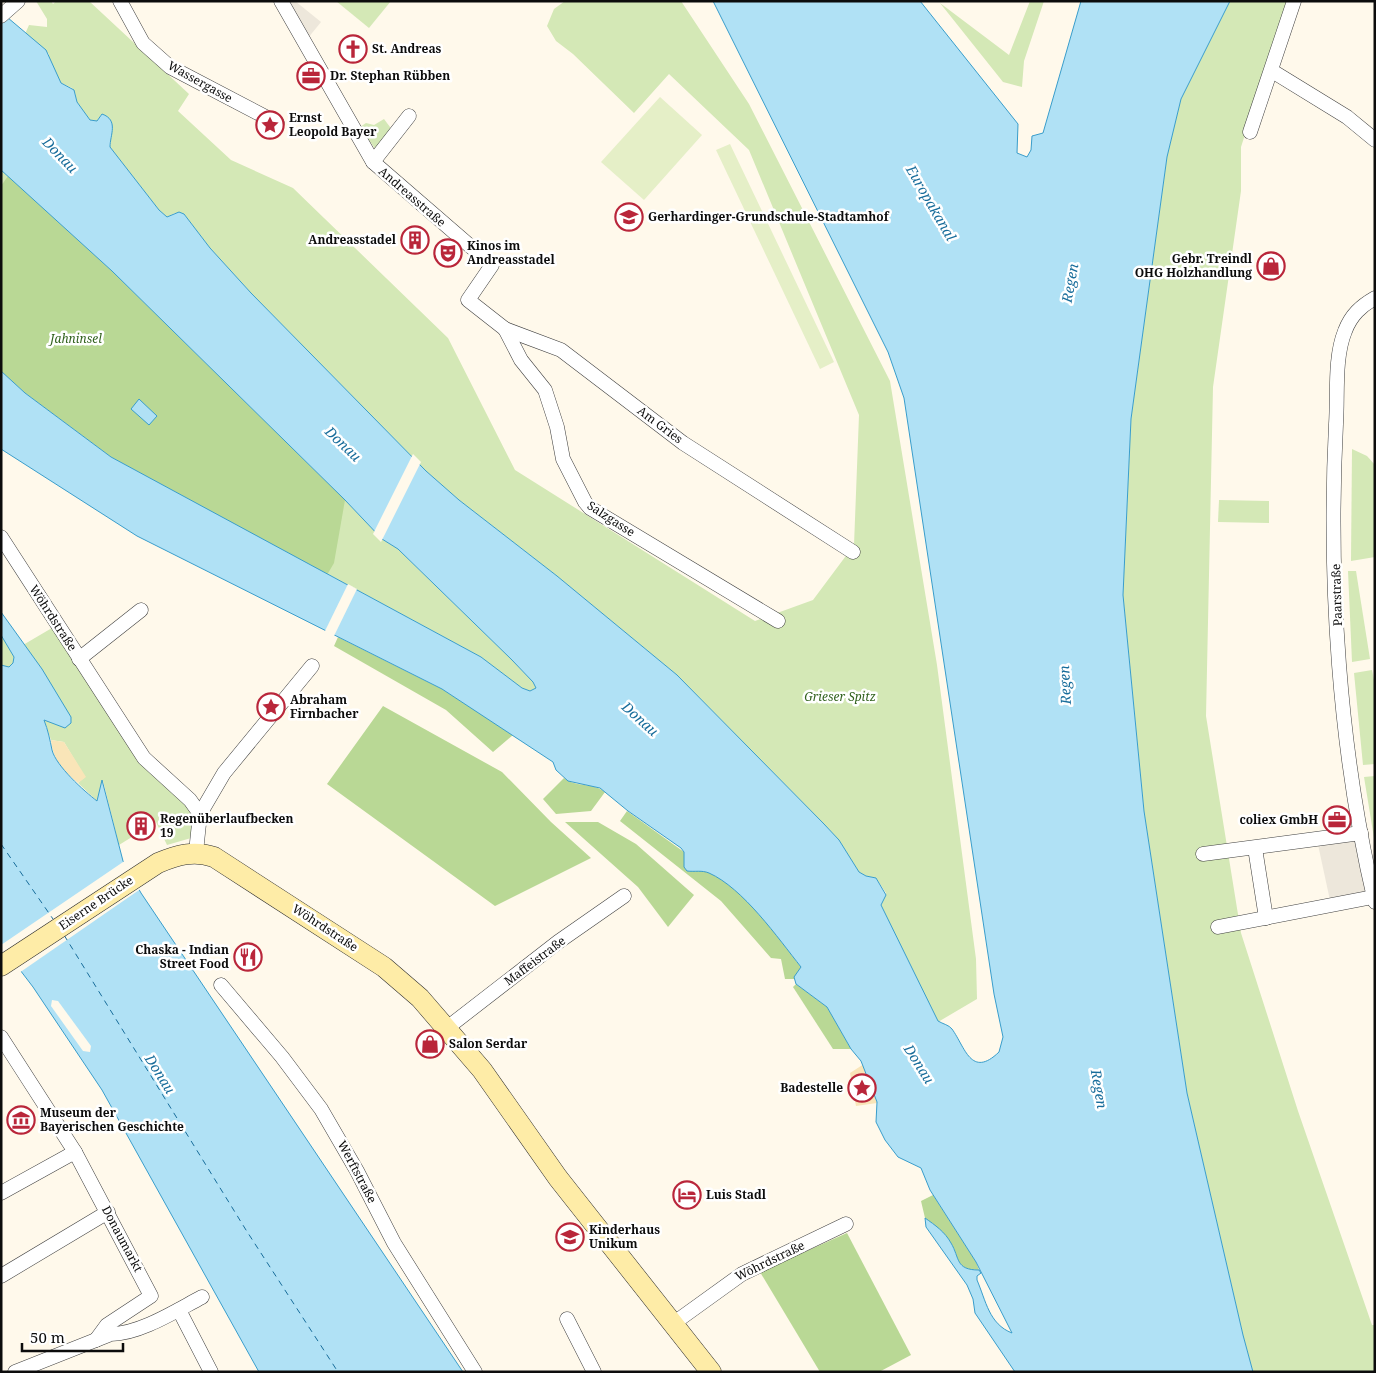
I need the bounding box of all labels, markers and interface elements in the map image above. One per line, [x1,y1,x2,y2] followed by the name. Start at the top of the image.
[338,34,368,64] church icon: St. Andreas
[372,40,442,57] place label: St. Andreas
[165,57,236,106] street label: Wassergasse
[296,61,326,91] office icon: Dr. Stephan Rübben
[330,67,450,84] place label: Dr. Stephan Rübben
[289,109,377,140] place label: Ernst Leopold Bayer
[255,110,285,140] place icon: Ernst Leopold Bayer
[38,132,83,177] water label: Donau
[902,161,961,245] water label: Europakanal
[375,163,450,231] street label: Andreasstraße
[614,202,644,232] school or university icon: Gerhardinger-Grundschule-Stadtamhof
[648,208,890,225] place label: Gerhardinger-Grundschule-Stadtamhof
[400,225,430,255] building icon: Andreasstadel
[308,231,397,248] place label: Andreasstadel
[467,237,555,268] place label: Kinos im Andreasstadel
[433,238,463,268] theatre icon: Kinos im Andreasstadel
[1135,250,1253,281] place label: Gebr. Treindl OHG Holzhandlung
[1256,251,1286,281] shop icon: Gebr. Treindl OHG Holzhandlung
[1057,261,1082,305] water label: Regen
[48,330,102,347] park label: Jahninsel
[634,402,687,447] street label: Am Gries
[321,421,366,466] water label: Donau
[584,497,638,540] street label: Salzgasse
[1327,564,1346,626] street label: Paarstraße
[26,581,81,654] street label: Wöhrdstraße
[1054,664,1075,706] water label: Regen
[804,688,876,705] park label: Grieser Spitz
[290,691,359,722] place label: Abraham Firnbacher
[256,692,286,722] place icon: Abraham Firnbacher
[617,696,663,741] water label: Donau
[1322,805,1352,835] office icon: coliex GmbH
[160,810,294,841] place label: Regenüberlaufbecken 19
[126,811,156,841] building icon: Regenüberlaufbecken 19
[1239,811,1318,828] place label: coliex GmbH
[55,871,136,934] street label: Eiserne Brücke
[289,900,362,955] street label: Wöhrdstraße
[501,932,569,989] street label: Maffeistraße
[135,941,229,972] place label: Chaska - Indian Street Food
[233,942,263,972] restaurant icon: Chaska - Indian Street Food
[415,1029,445,1059] shop icon: Salon Serdar
[449,1035,528,1052] place label: Salon Serdar
[899,1040,939,1088] water label: Donau
[140,1050,180,1098] water label: Donau
[1087,1067,1112,1110] water label: Regen
[847,1073,877,1103] place icon: Badestelle
[780,1079,843,1096] place label: Badestelle
[40,1104,184,1135] place label: Museum der Bayerischen Geschichte
[6,1105,36,1135] museum icon: Museum der Bayerischen Geschichte
[334,1138,381,1206] street label: Werftstraße
[672,1180,702,1210] hotel icon: Luis Stadl
[706,1186,767,1203] place label: Luis Stadl
[98,1203,147,1275] street label: Donaumarkt
[589,1221,660,1252] place label: Kinderhaus Unikum
[555,1222,585,1252] school or university icon: Kinderhaus Unikum
[732,1236,807,1285] street label: Wöhrdstraße
[22,1320,124,1352] scale bar
[30,1327,65,1347] text: 50 m

